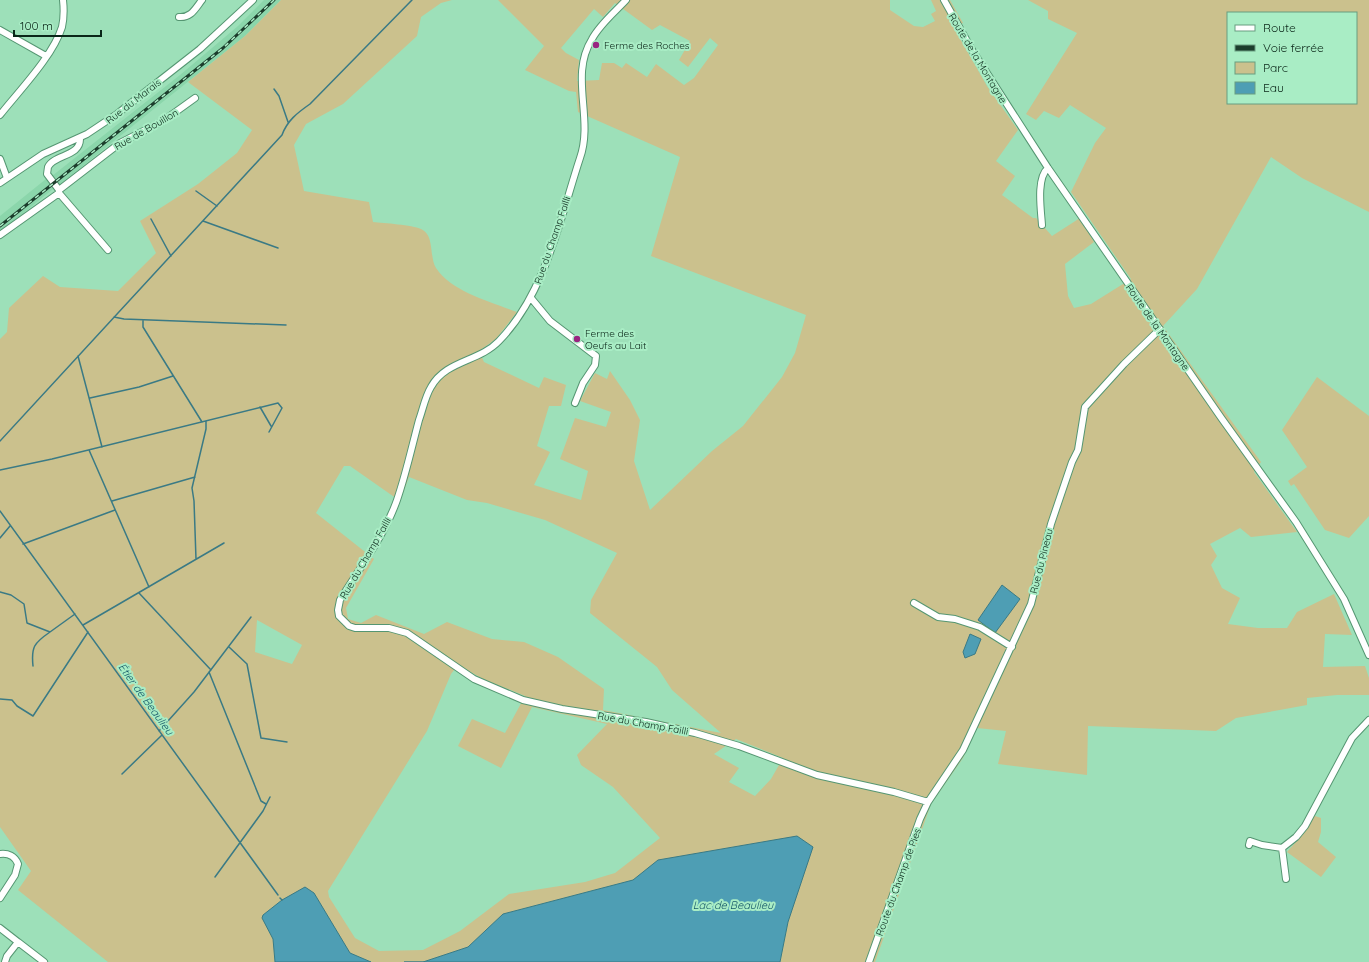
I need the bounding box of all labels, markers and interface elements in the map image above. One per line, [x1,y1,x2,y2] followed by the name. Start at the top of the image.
[946,11,1010,106] street label: Route de la Montagne
[14,12,101,38] scale bar
[1227,12,1357,104] legend
[20,18,53,33] text: 100 m
[1263,20,1296,35] text: Route
[604,39,690,52] place label: Ferme des Roches
[591,40,601,50] marker: Ferme des Roches
[1263,40,1324,55] text: Voie ferrée
[1263,60,1288,75] text: Parc
[103,76,164,127] street label: Rue du Marais
[1263,80,1284,95] text: Eau
[112,106,181,153] street label: Rue de Bouillon
[531,195,574,286] street label: Rue du Champ Failli
[1123,281,1193,373] street label: Route de la Montagne
[585,327,647,352] place label: Ferme des Oeufs au Lait
[572,334,582,344] marker: Ferme des Oeufs au Lait
[337,515,394,601] street label: Rue du Champ Failli
[1027,527,1056,595] street label: Rue du Pineau
[115,660,177,738] water label: Étier de Beaulieu
[597,709,689,738] street label: Rue du Champ Failli
[873,826,924,938] street label: Route du Champ de Pies
[693,898,774,912] water label: Lac de Beaulieu

